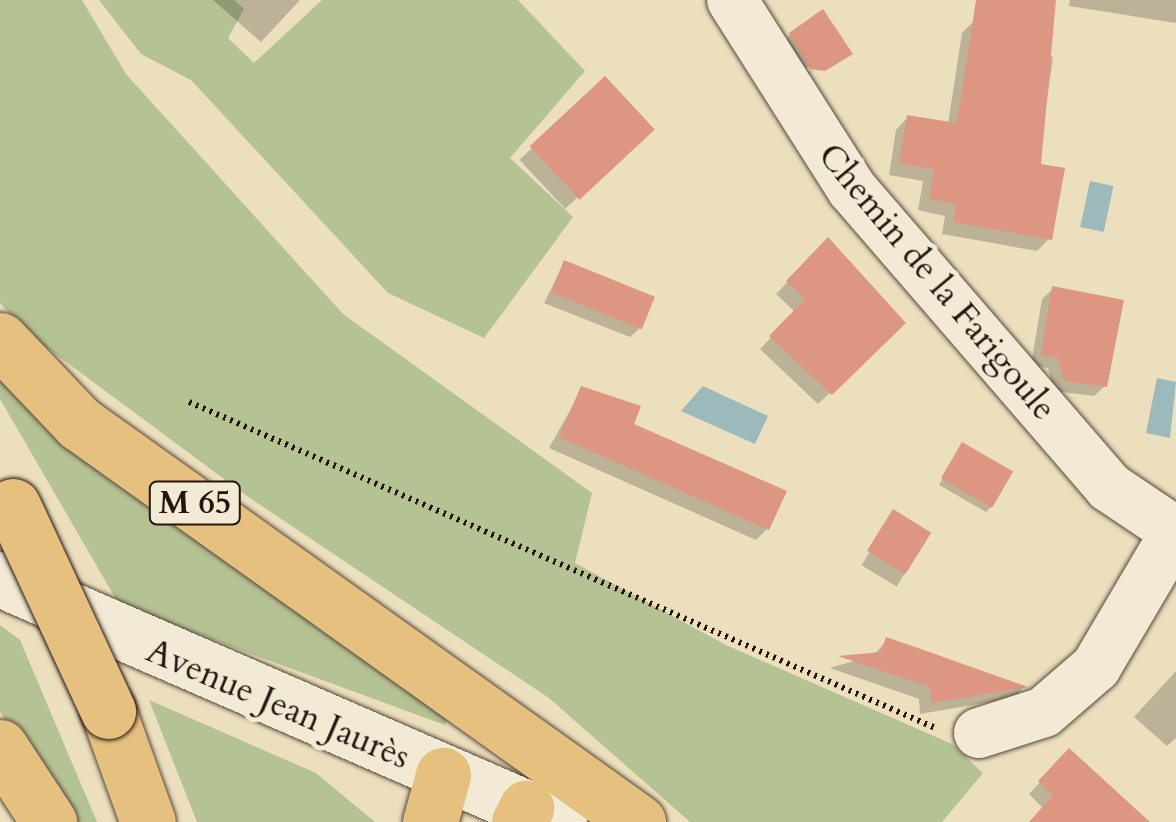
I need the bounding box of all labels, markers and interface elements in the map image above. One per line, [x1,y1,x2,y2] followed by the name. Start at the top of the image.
[809,135,1065,429] street label: Chemin de la Farigoule
[148,476,242,530] road number: M 65
[140,630,416,778] street label: Avenue Jean Jaurès

